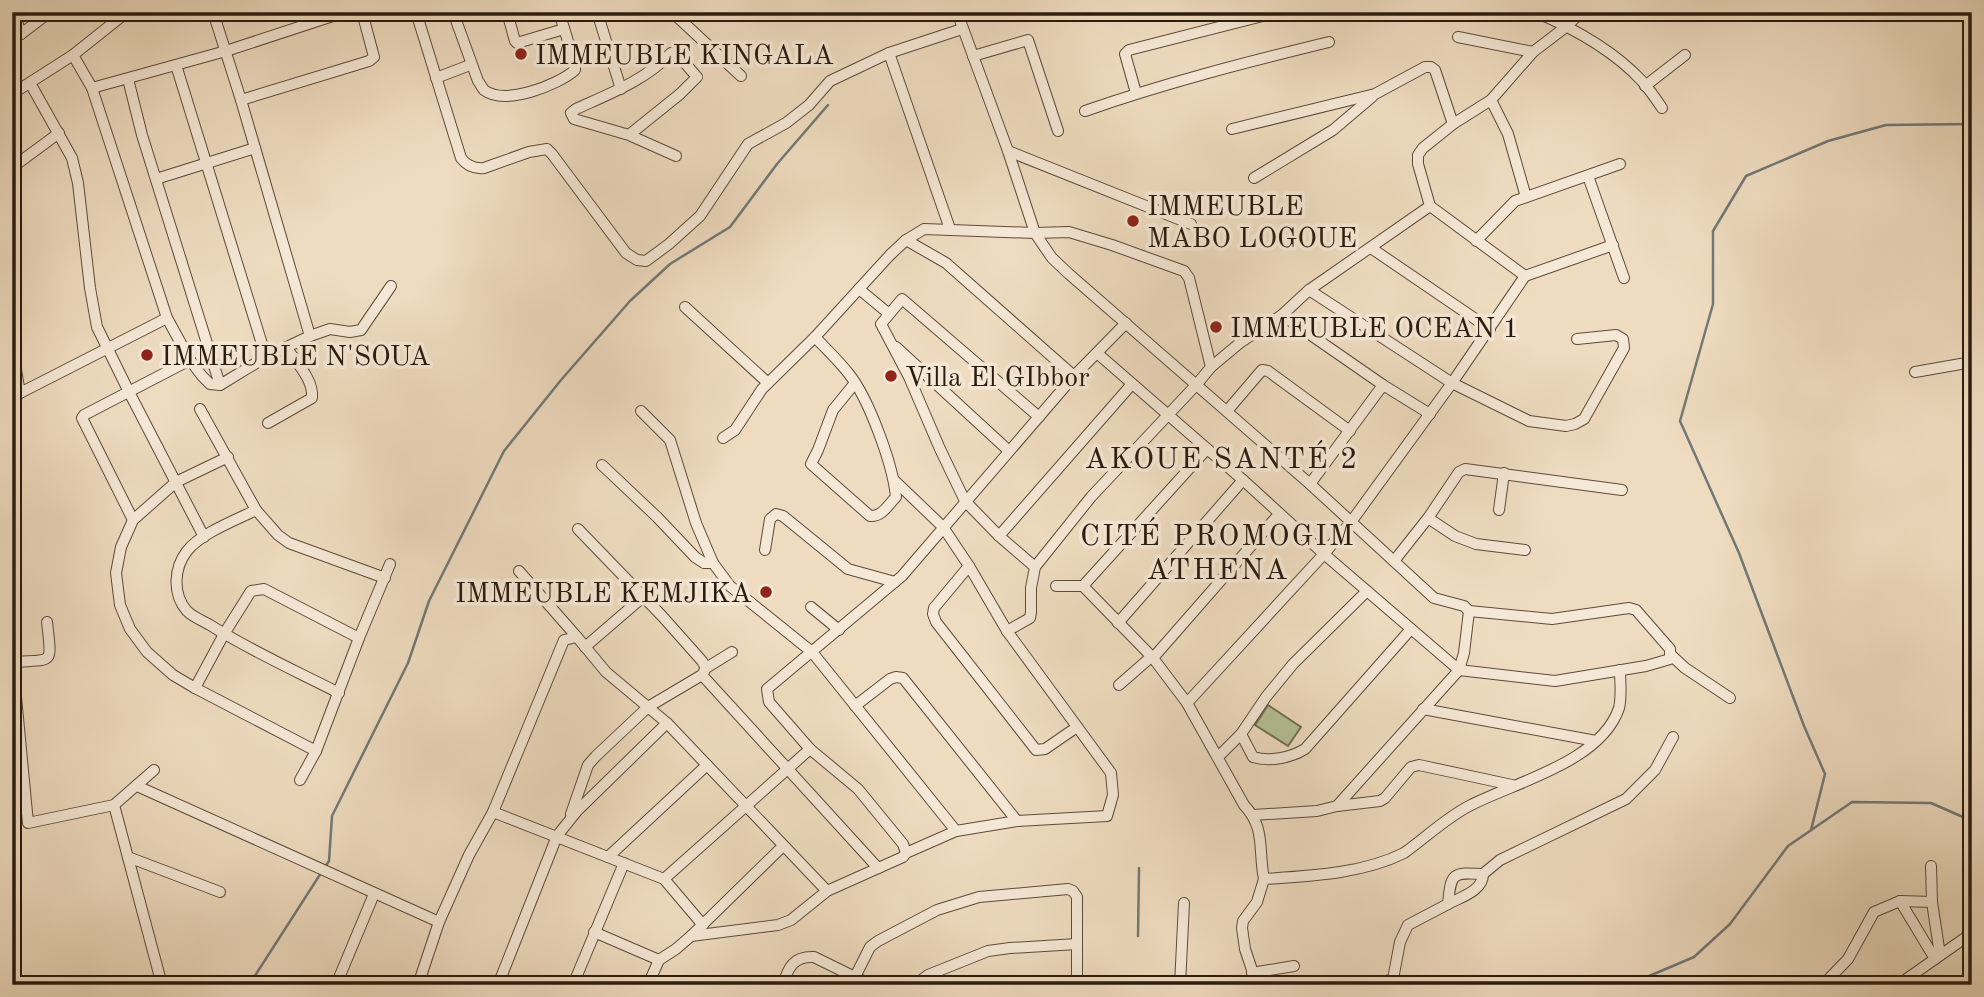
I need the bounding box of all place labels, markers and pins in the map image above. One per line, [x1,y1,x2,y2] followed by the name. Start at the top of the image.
[535,43,834,71] place label: IMMEUBLE KINGALA
[513,46,529,62] marker: IMMEUBLE KINGALA
[1147,194,1357,254] place label: IMMEUBLE MABO LOGOUE
[1125,213,1141,229] marker: IMMEUBLE MABO LOGOUE
[1230,316,1519,344] place label: IMMEUBLE OCEAN 1
[1208,319,1224,335] marker: IMMEUBLE OCEAN 1
[161,344,430,372] place label: IMMEUBLE N'SOUA
[139,347,155,363] marker: IMMEUBLE N'SOUA
[905,365,1090,393] place label: Villa El GIbbor
[883,368,899,384] marker: Villa El GIbbor
[455,581,752,609] place label: IMMEUBLE KEMJIKA
[758,584,774,600] marker: IMMEUBLE KEMJIKA

